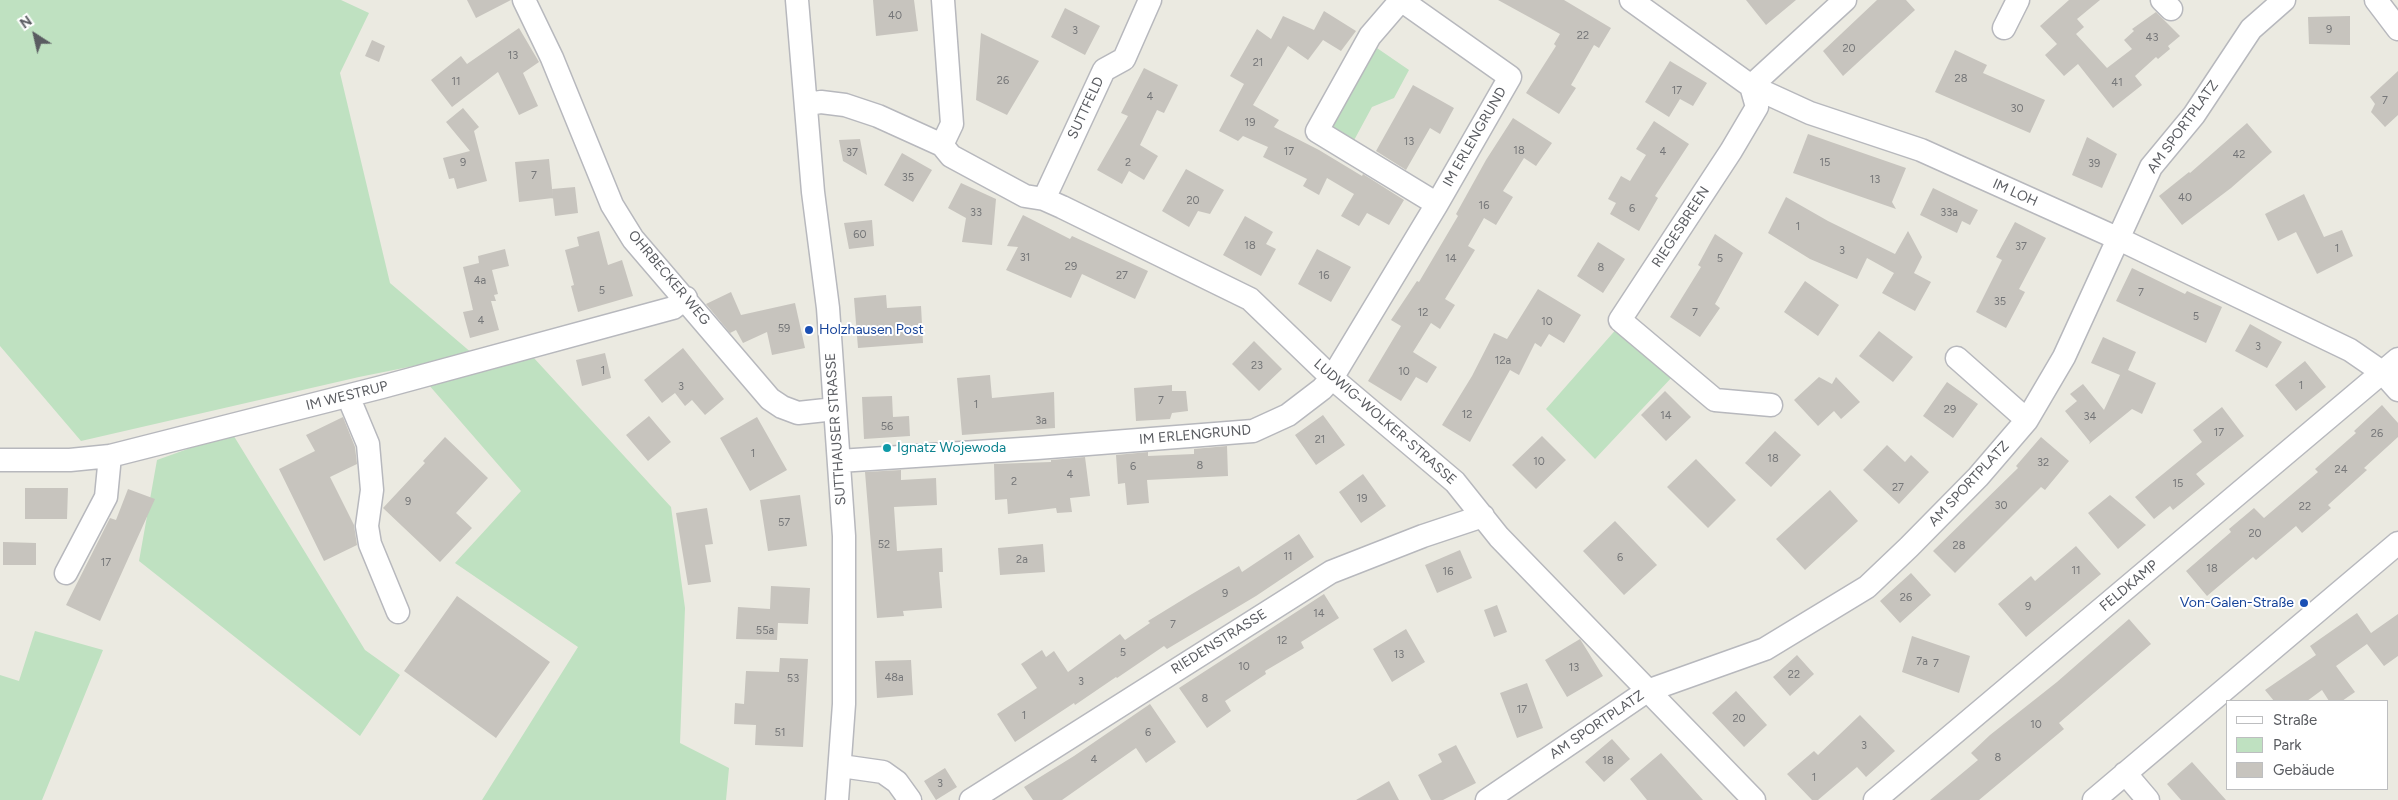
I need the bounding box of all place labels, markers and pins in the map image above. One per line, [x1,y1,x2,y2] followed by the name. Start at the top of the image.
[819,322,924,338] place label: Holzhausen Post
[803,324,815,336] marker: Holzhausen Post
[897,440,1006,456] place label: Ignatz Wojewoda
[881,442,893,454] marker: Ignatz Wojewoda
[2180,595,2294,611] place label: Von-Galen-Straße
[2298,597,2310,609] marker: Von-Galen-Straße

